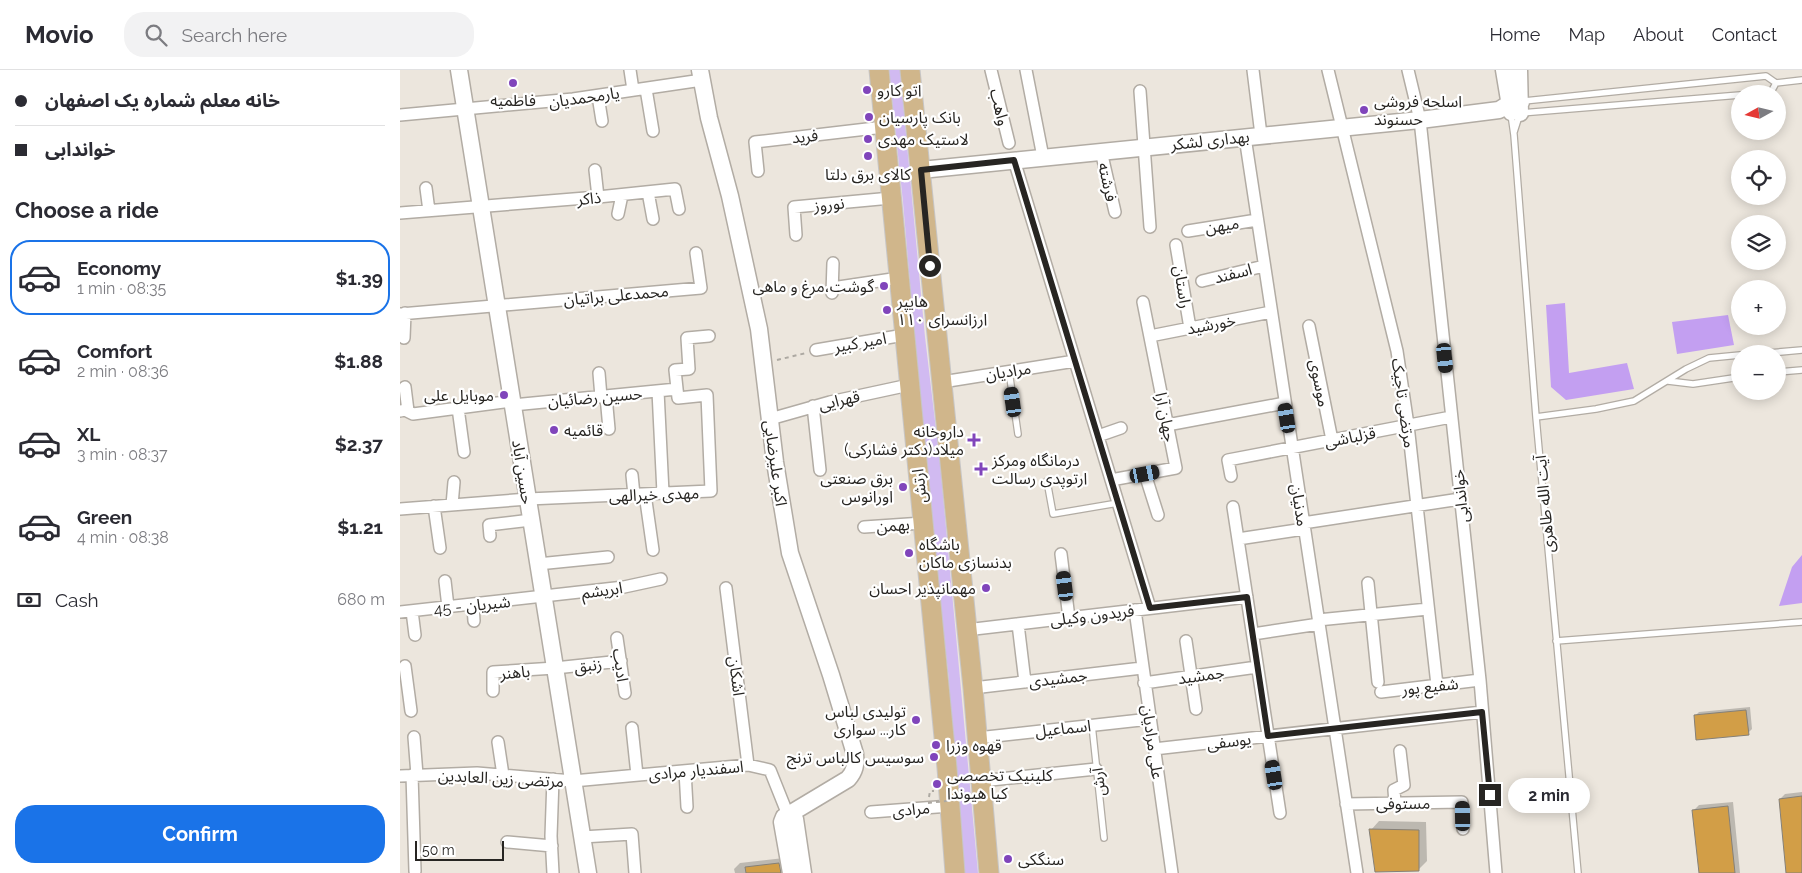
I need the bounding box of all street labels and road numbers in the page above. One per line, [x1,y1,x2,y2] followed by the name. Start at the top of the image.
[547,83,621,112] street label: یارمحمدیان
[986,87,1013,128] street label: واهب
[791,126,819,147] street label: فرید
[1169,127,1250,154] street label: بهداری لشکر
[1094,161,1121,203] street label: فرشته
[575,188,602,209] street label: ذاکر
[812,193,845,216] street label: نوروز
[1204,213,1240,238] street label: میهن
[1212,260,1254,287] street label: اسفند
[1170,264,1195,310] street label: راستان
[563,281,669,310] street label: محمدعلی براتیان
[1185,310,1237,339] street label: خورشید
[831,329,888,357] street label: امیر کبیر
[1388,357,1419,449] street label: مرتضی تاجیک
[984,358,1032,384] street label: مرادیان
[1306,358,1333,409] street label: موسوی
[547,384,643,411] street label: حسین رضائیان
[817,387,862,414] street label: قهرایی
[1151,391,1180,444] street label: جهان آرا
[760,419,791,507] street label: اکبر علیرضایی
[1323,423,1377,452] street label: قزلباشی
[508,438,537,506] street label: حسین آباد
[1531,453,1558,554] street label: آیت الله طاهری
[908,468,931,504] street label: ارتش
[1448,468,1473,524] street label: خواندابی
[1287,482,1312,528] street label: مدنیان
[608,483,700,506] street label: مهدی خیرالهی
[876,515,910,536] street label: بهمن
[580,578,624,606] street label: ابریشم
[433,592,511,619] street label: شیریان - 45
[1049,601,1135,630] street label: فریدون وکیلی
[609,647,632,683] street label: ادیب
[573,655,603,677] street label: زنبق
[725,655,748,697] street label: اشکان
[498,662,531,683] street label: باهنر
[1177,663,1226,688] street label: جمشید
[1028,665,1088,692] street label: جمشیدی
[1400,674,1460,702] street label: شفیع پور
[1138,704,1167,780] street label: علی مرادیان
[1034,716,1092,741] street label: اسماعیل
[1206,729,1252,754] street label: یوسفی
[648,757,744,784] street label: اسفندیار مرادی
[1087,765,1109,797] street label: آرش
[437,766,565,791] street label: مرتضی زین العابدین
[1376,794,1430,813] street label: مستوفی
[891,798,931,821] street label: مرادی

